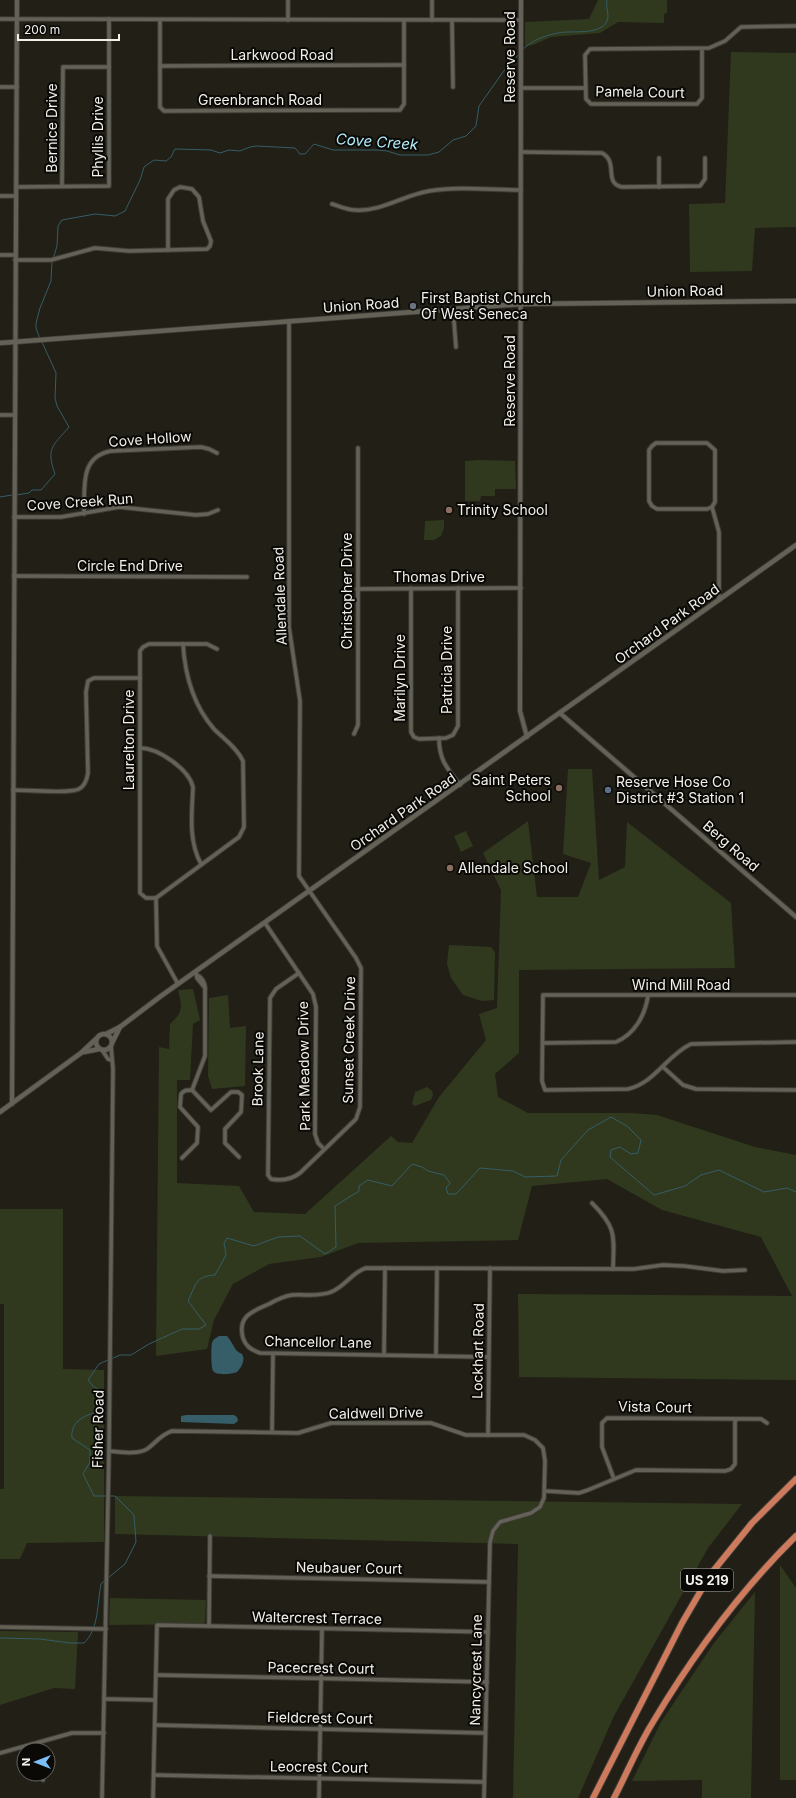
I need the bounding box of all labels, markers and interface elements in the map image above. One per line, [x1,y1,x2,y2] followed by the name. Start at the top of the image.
[501,11,518,103] street label: Reserve Road
[18,16,119,42] scale bar
[24,22,60,37] text: 200 m
[230,46,334,63] street label: Larkwood Road
[595,82,685,101] street label: Pamela Court
[43,83,60,173] street label: Bernice Drive
[198,91,322,108] street label: Greenbranch Road
[89,96,106,178] street label: Phyllis Drive
[335,129,420,154] water label: Cove Creek
[647,281,723,300] street label: Union Road
[421,289,551,322] place label: First Baptist Church Of West Seneca
[322,293,400,316] street label: Union Road
[408,301,418,311] marker: First Baptist Church Of West Seneca
[501,335,518,427] street label: Reserve Road
[108,427,192,450] street label: Cove Hollow
[26,489,134,514] street label: Cove Creek Run
[457,501,548,518] place label: Trinity School
[444,505,454,515] marker: Trinity School
[338,533,355,649] street label: Christopher Drive
[269,546,290,646] street label: Allendale Road
[77,557,183,574] street label: Circle End Drive
[393,568,485,585] street label: Thomas Drive
[611,580,722,667] street label: Orchard Park Road
[438,626,455,714] street label: Patricia Drive
[391,634,408,722] street label: Marilyn Drive
[120,690,137,790] street label: Laurelton Drive
[347,769,459,854] street label: Orchard Park Road
[472,771,551,804] place label: Saint Peters School
[616,773,744,806] place label: Reserve Hose Co District #3 Station 1
[554,783,564,793] marker: Saint Peters School
[603,785,613,795] marker: Reserve Hose Co District #3 Station 1
[700,817,763,875] street label: Berg Road
[458,859,568,876] place label: Allendale School
[445,863,455,873] marker: Allendale School
[339,976,358,1104] street label: Sunset Creek Drive
[632,976,730,993] street label: Wind Mill Road
[294,1001,313,1131] street label: Park Meadow Drive
[248,1031,267,1107] street label: Brook Lane
[468,1303,487,1399] street label: Lockhart Road
[264,1332,372,1351] street label: Chancellor Lane
[88,1390,107,1468] street label: Fisher Road
[618,1397,692,1416] street label: Vista Court
[328,1403,424,1422] street label: Caldwell Drive
[296,1558,403,1577] street label: Neubauer Court
[681,1569,733,1591] road number: US 219
[252,1608,382,1627] street label: Waltercrest Terrace
[466,1614,485,1726] street label: Nancycrest Lane
[267,1658,375,1677] street label: Pacecrest Court
[267,1708,373,1727] street label: Fieldcrest Court
[16,1742,56,1782] north arrow
[270,1757,369,1776] street label: Leocrest Court
[19,1758,33,1766] text: N

